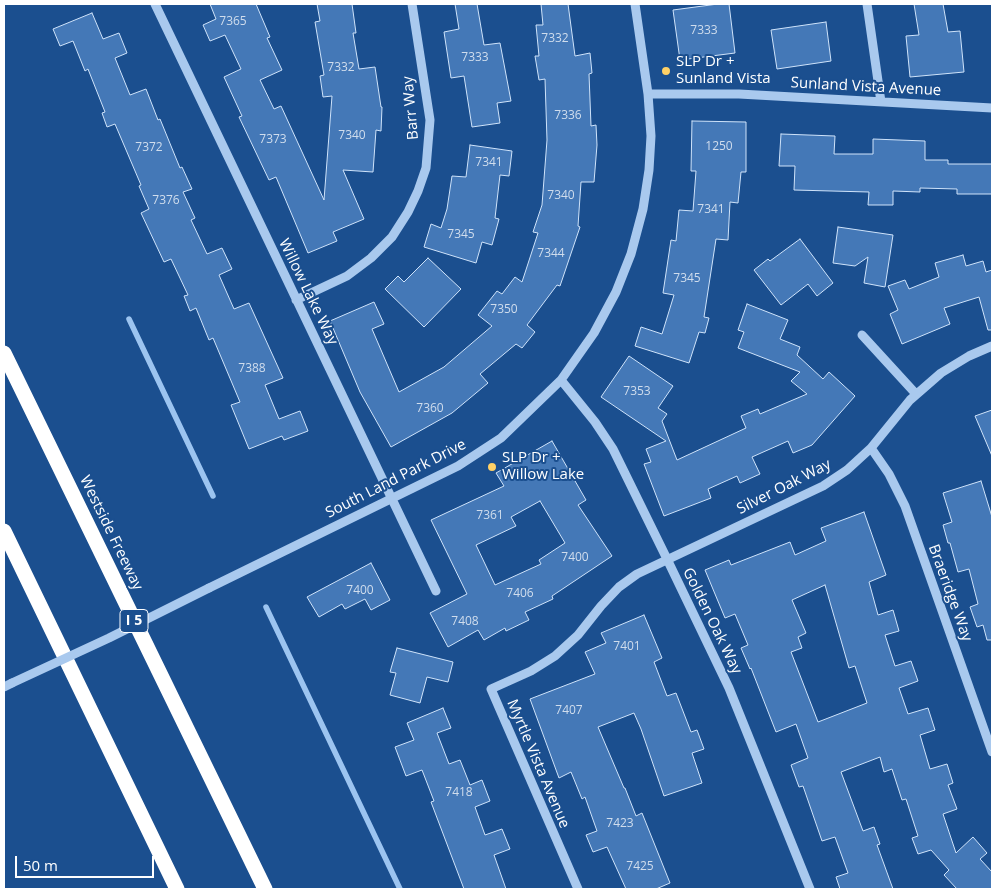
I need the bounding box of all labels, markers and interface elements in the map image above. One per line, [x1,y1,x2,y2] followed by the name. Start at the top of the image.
[219,15,247,29] house number: 7365
[690,24,718,38] house number: 7333
[541,32,569,46] house number: 7332
[461,51,489,65] house number: 7333
[676,53,771,88] place label: SLP Dr + Sunland Vista
[327,61,355,75] house number: 7332
[660,65,672,77] marker: SLP Dr + Sunland Vista
[790,74,942,100] street label: Sunland Vista Avenue
[399,75,423,141] street label: Barr Way
[554,109,582,123] house number: 7336
[338,129,366,143] house number: 7340
[259,133,287,147] house number: 7373
[705,140,733,154] house number: 1250
[135,141,163,155] house number: 7372
[475,156,503,170] house number: 7341
[547,189,575,203] house number: 7340
[152,194,180,208] house number: 7376
[697,203,725,217] house number: 7341
[447,228,475,242] house number: 7345
[275,236,341,348] street label: Willow Lake Way
[537,247,565,261] house number: 7344
[673,272,701,286] house number: 7345
[490,303,518,317] house number: 7350
[238,362,266,376] house number: 7388
[623,385,651,399] house number: 7353
[416,402,444,416] house number: 7360
[323,436,469,522] street label: South Land Park Drive
[502,449,584,484] place label: SLP Dr + Willow Lake
[734,456,834,518] street label: Silver Oak Way
[486,461,498,473] marker: SLP Dr + Willow Lake
[75,473,147,593] street label: Westside Freeway
[476,509,504,523] house number: 7361
[924,542,976,644] street label: Braeridge Way
[561,551,589,565] house number: 7400
[679,565,745,677] street label: Golden Oak Way
[346,584,374,598] house number: 7400
[506,587,534,601] house number: 7406
[120,610,148,632] road number: I 5
[451,615,479,629] house number: 7408
[613,640,641,654] house number: 7401
[503,697,573,831] street label: Myrtle Vista Avenue
[555,704,583,718] house number: 7407
[445,786,473,800] house number: 7418
[606,817,634,831] house number: 7423
[18,846,156,878] scale bar
[23,855,58,875] text: 50 m
[626,860,654,874] house number: 7425

